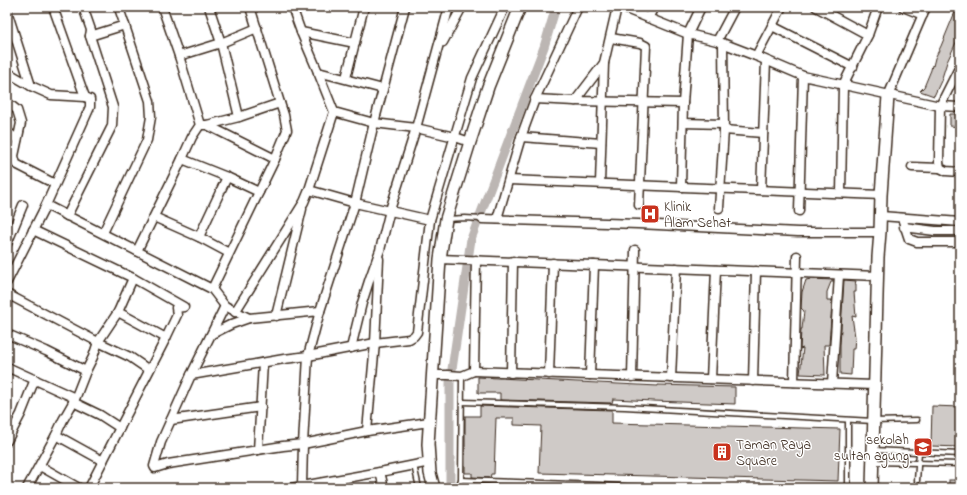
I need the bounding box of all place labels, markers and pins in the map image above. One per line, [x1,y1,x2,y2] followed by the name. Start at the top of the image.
[664,197,731,234] place label: Klinik Alam Sehat
[639,203,661,225] hospital icon: Klinik Alam Sehat
[834,430,909,468] place label: sekolah sultan agung
[736,435,811,472] place label: Taman Raya Square
[912,436,934,458] school or university icon: sekolah sultan agung
[711,441,733,463] building icon: Taman Raya Square

